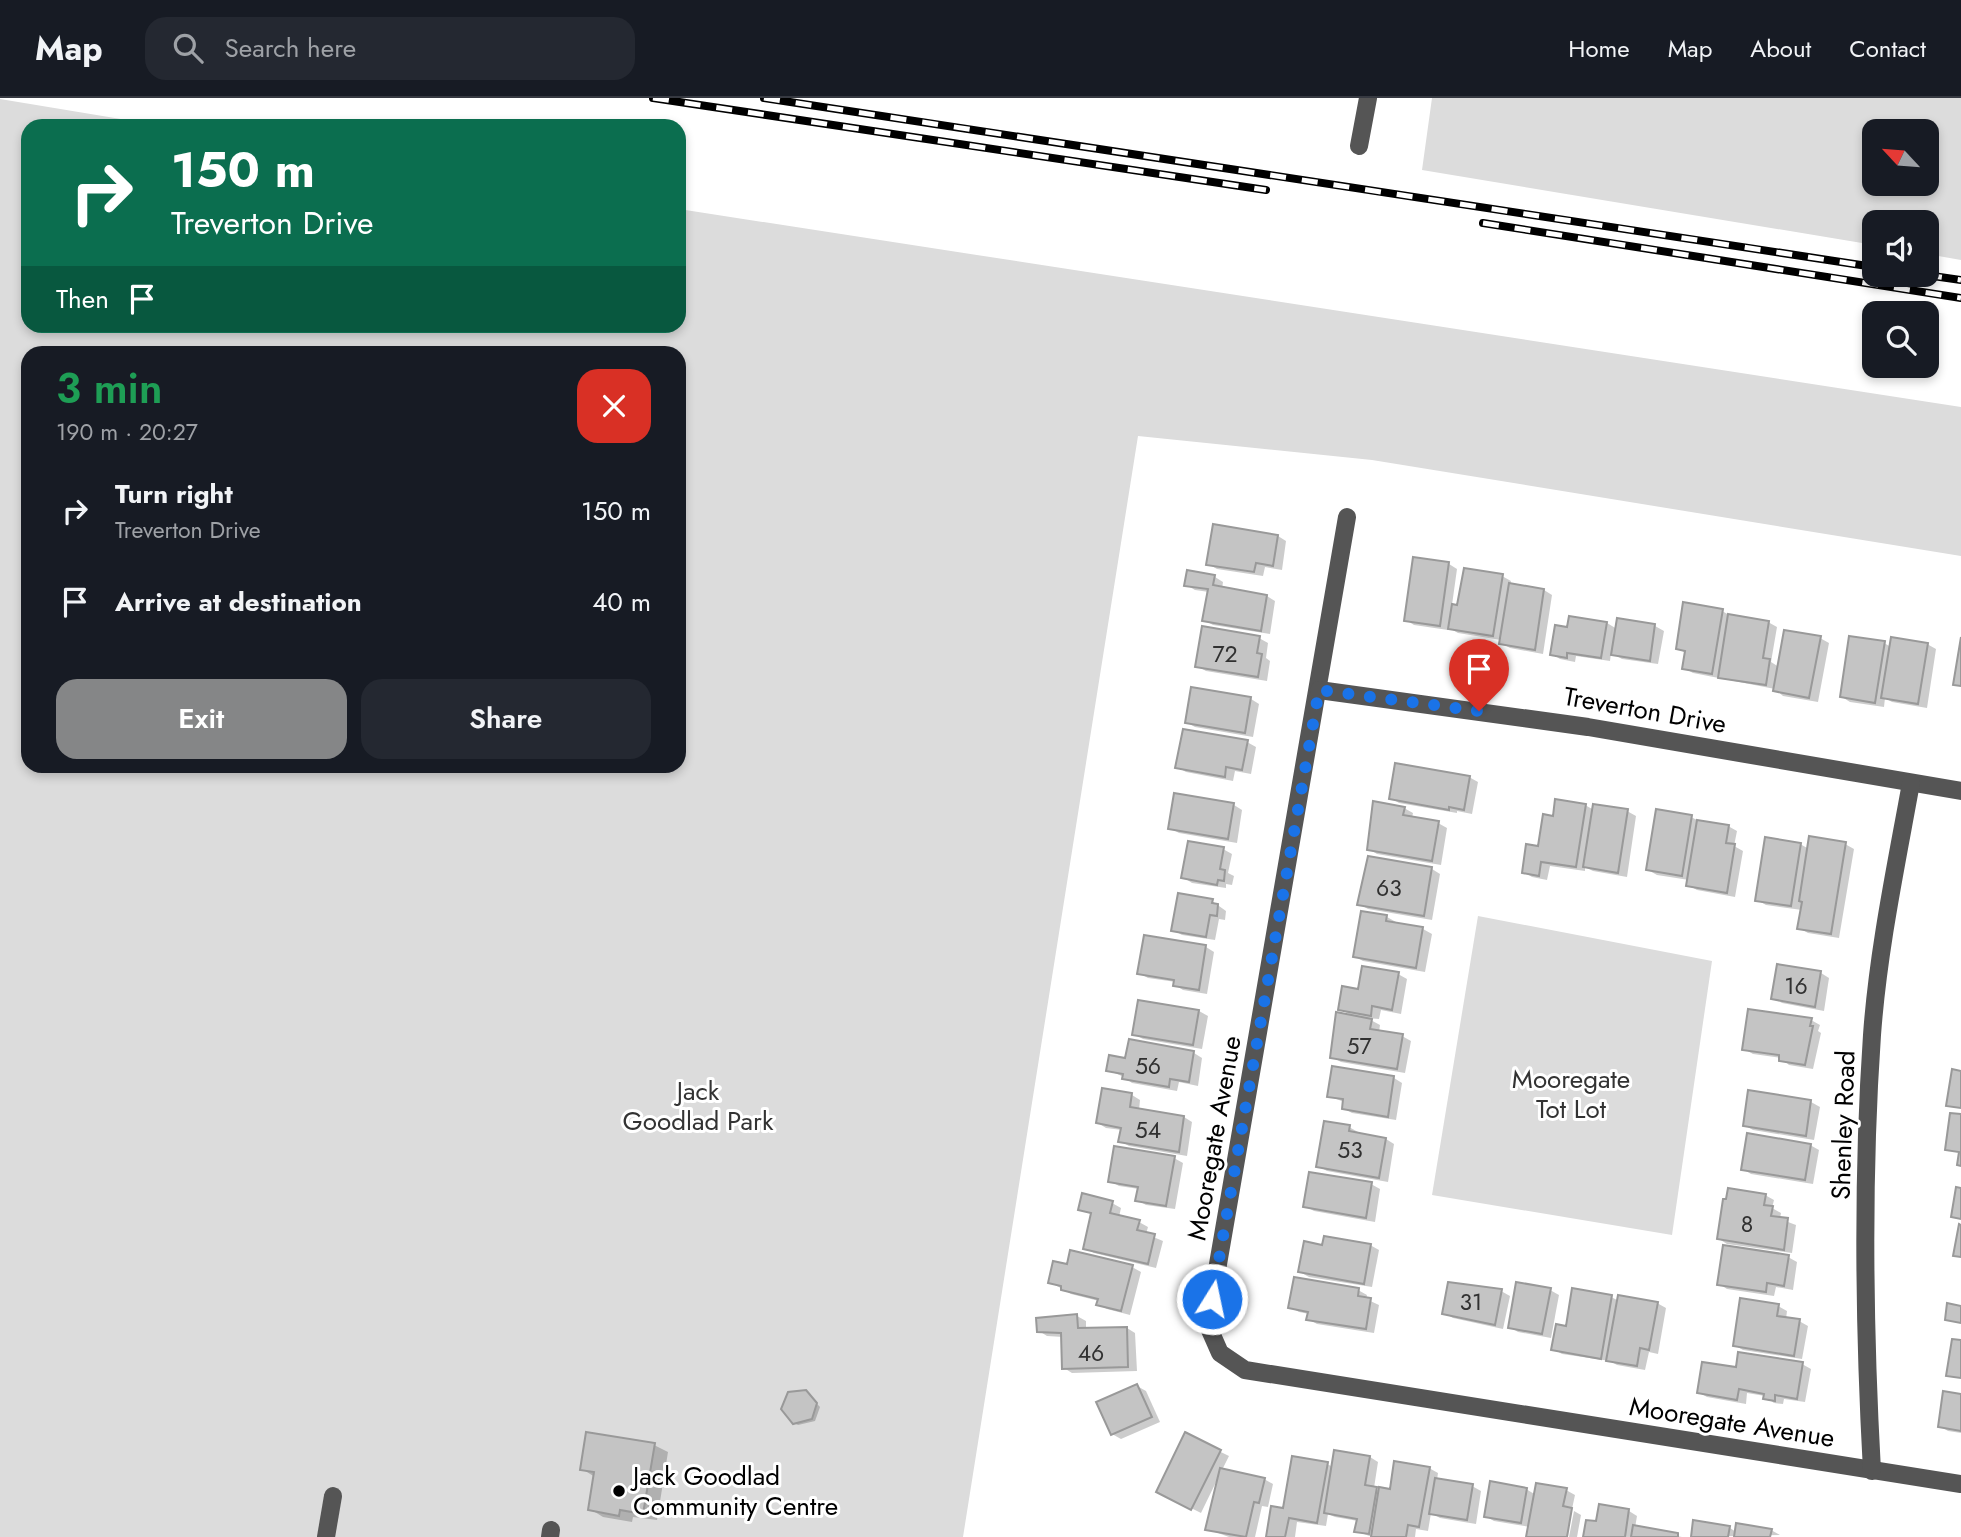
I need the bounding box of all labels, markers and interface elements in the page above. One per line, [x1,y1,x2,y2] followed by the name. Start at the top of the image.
[145,17,635,80] search box
[35,25,103,72] text: Map
[169,29,207,67] icon: search
[225,29,356,67] text: Search here
[1568,31,1630,66] text: Home
[1668,31,1712,66] text: Map
[1750,31,1811,66] text: About
[1849,31,1926,66] text: Contact
[1862,119,1939,196] north arrow
[1862,119,1939,378] map controls
[171,135,315,205] text: 150 m
[56,147,147,238] icon: right
[171,200,374,246] text: Treverton Drive
[1862,210,1939,287] button: sound
[56,280,109,318] text: Then
[123,280,161,318] icon: arrive
[1862,301,1939,378] button: search
[56,358,162,419] text: 3 min
[577,369,651,443] button: close
[56,415,198,449] text: 190 m · 20:27
[115,475,233,513] text: Turn right
[56,492,94,530] icon: right
[581,492,651,530] text: 150 m
[115,513,261,547] text: Treverton Drive
[56,583,94,621] icon: arrive
[115,583,362,621] text: Arrive at destination
[592,583,651,621] text: 40 m
[1212,637,1238,671] house number: 72
[1449,639,1509,711] pin
[1460,650,1498,688] icon: arrive
[1561,677,1729,743] street label: Treverton Drive
[56,679,347,759] button: Exit
[361,679,651,759] button: Share
[1376,871,1402,905] house number: 63
[1784,969,1808,1003] house number: 16
[1346,1029,1372,1063] house number: 57
[1177,1033,1251,1243] street label: Mooregate Avenue
[1135,1049,1161,1083] house number: 56
[1821,1050,1865,1200] street label: Shenley Road
[1512,1060,1630,1128] park label: Mooregate Tot Lot
[623,1072,774,1140] park label: Jack Goodlad Park
[1135,1113,1161,1147] house number: 54
[1337,1133,1363,1167] house number: 53
[1741,1207,1753,1241] house number: 8
[1175,1262,1249,1336] position arrow
[1460,1285,1482,1319] house number: 31
[1078,1336,1104,1370] house number: 46
[1627,1387,1837,1457] street label: Mooregate Avenue
[630,1457,838,1525] place label: Jack Goodlad Community Centre
[611,1483,627,1499] marker: Jack Goodlad Community Centre

